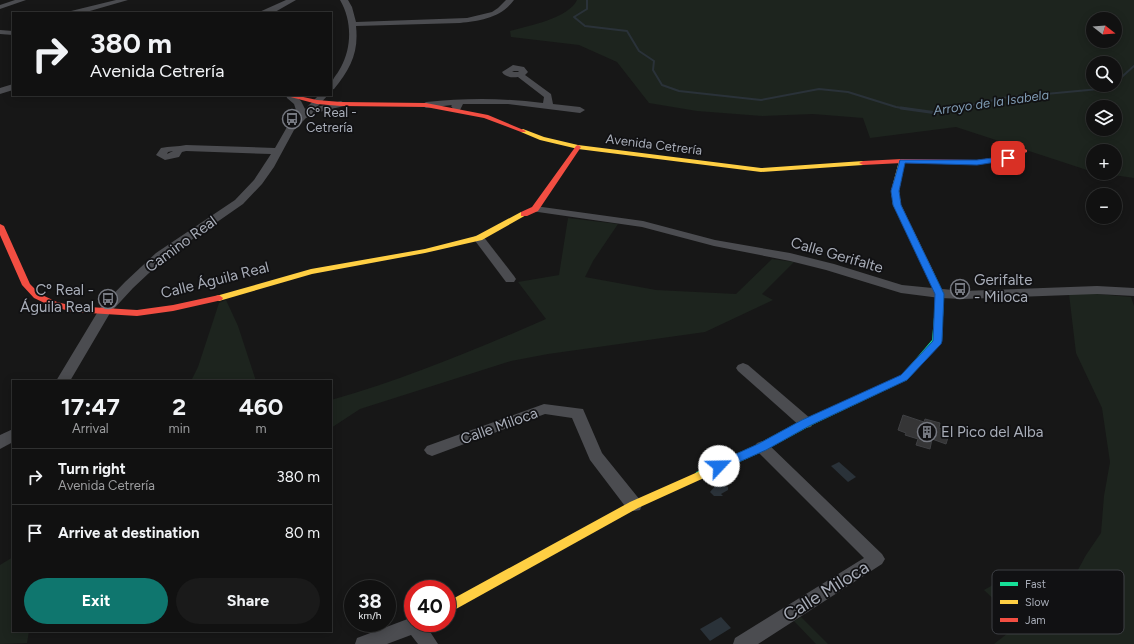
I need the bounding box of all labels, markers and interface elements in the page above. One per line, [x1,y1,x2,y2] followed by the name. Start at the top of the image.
[1086,12,1122,48] north arrow
[1086,12,1122,224] map controls
[90,26,172,60] text: 380 m
[24,28,76,80] icon: right
[1086,56,1122,92] button: search
[90,60,224,82] text: Avenida Cetrería
[931,87,1050,118] water label: Arroyo de la Isabela
[1086,100,1122,136] button: layers
[306,105,357,135] place label: Cº Real - Cetrería
[281,108,303,130] bus stop icon: Cº Real - Cetrería
[605,131,703,158] street label: Avenida Cetrería
[991,141,1025,175] pin
[1086,144,1122,180] button: +
[997,147,1019,169] icon: arrive
[1086,188,1122,224] button: −
[142,212,220,276] street label: Camino Real
[789,233,885,277] street label: Calle Gerifalte
[159,258,271,302] street label: Calle Águila Real
[974,271,1032,306] place label: Gerifalte - Miloca
[949,278,971,300] bus stop icon: Gerifalte - Miloca
[20,281,94,316] place label: Cº Real - Águila Real
[97,288,119,310] bus stop icon: Cº Real - Águila Real
[61,392,120,421] text: 17:47
[172,392,186,421] text: 2
[239,392,283,421] text: 460
[458,404,540,448] street label: Calle Miloca
[72,421,109,436] text: Arrival
[169,421,190,436] text: min
[255,421,267,436] text: m
[916,421,938,443] building icon: El Pico del Alba
[941,423,1043,441] place label: El Pico del Alba
[698,445,740,487] position arrow
[58,460,126,478] text: Turn right
[24,466,46,488] icon: right
[277,468,320,486] text: 380 m
[58,478,155,493] text: Avenida Cetrería
[24,522,46,544] icon: arrive
[58,524,199,542] text: Arrive at destination
[285,524,320,542] text: 80 m
[779,556,873,626] street label: Calle Miloca
[992,570,1124,634] legend
[24,578,168,624] button: Exit
[176,578,320,624] button: Share
[1025,578,1046,591] text: Fast
[404,580,456,632] speed limit sign: 40
[358,589,382,613] text: 38
[1025,596,1049,609] text: Slow
[359,609,381,622] text: km/h
[1025,614,1046,627] text: Jam

